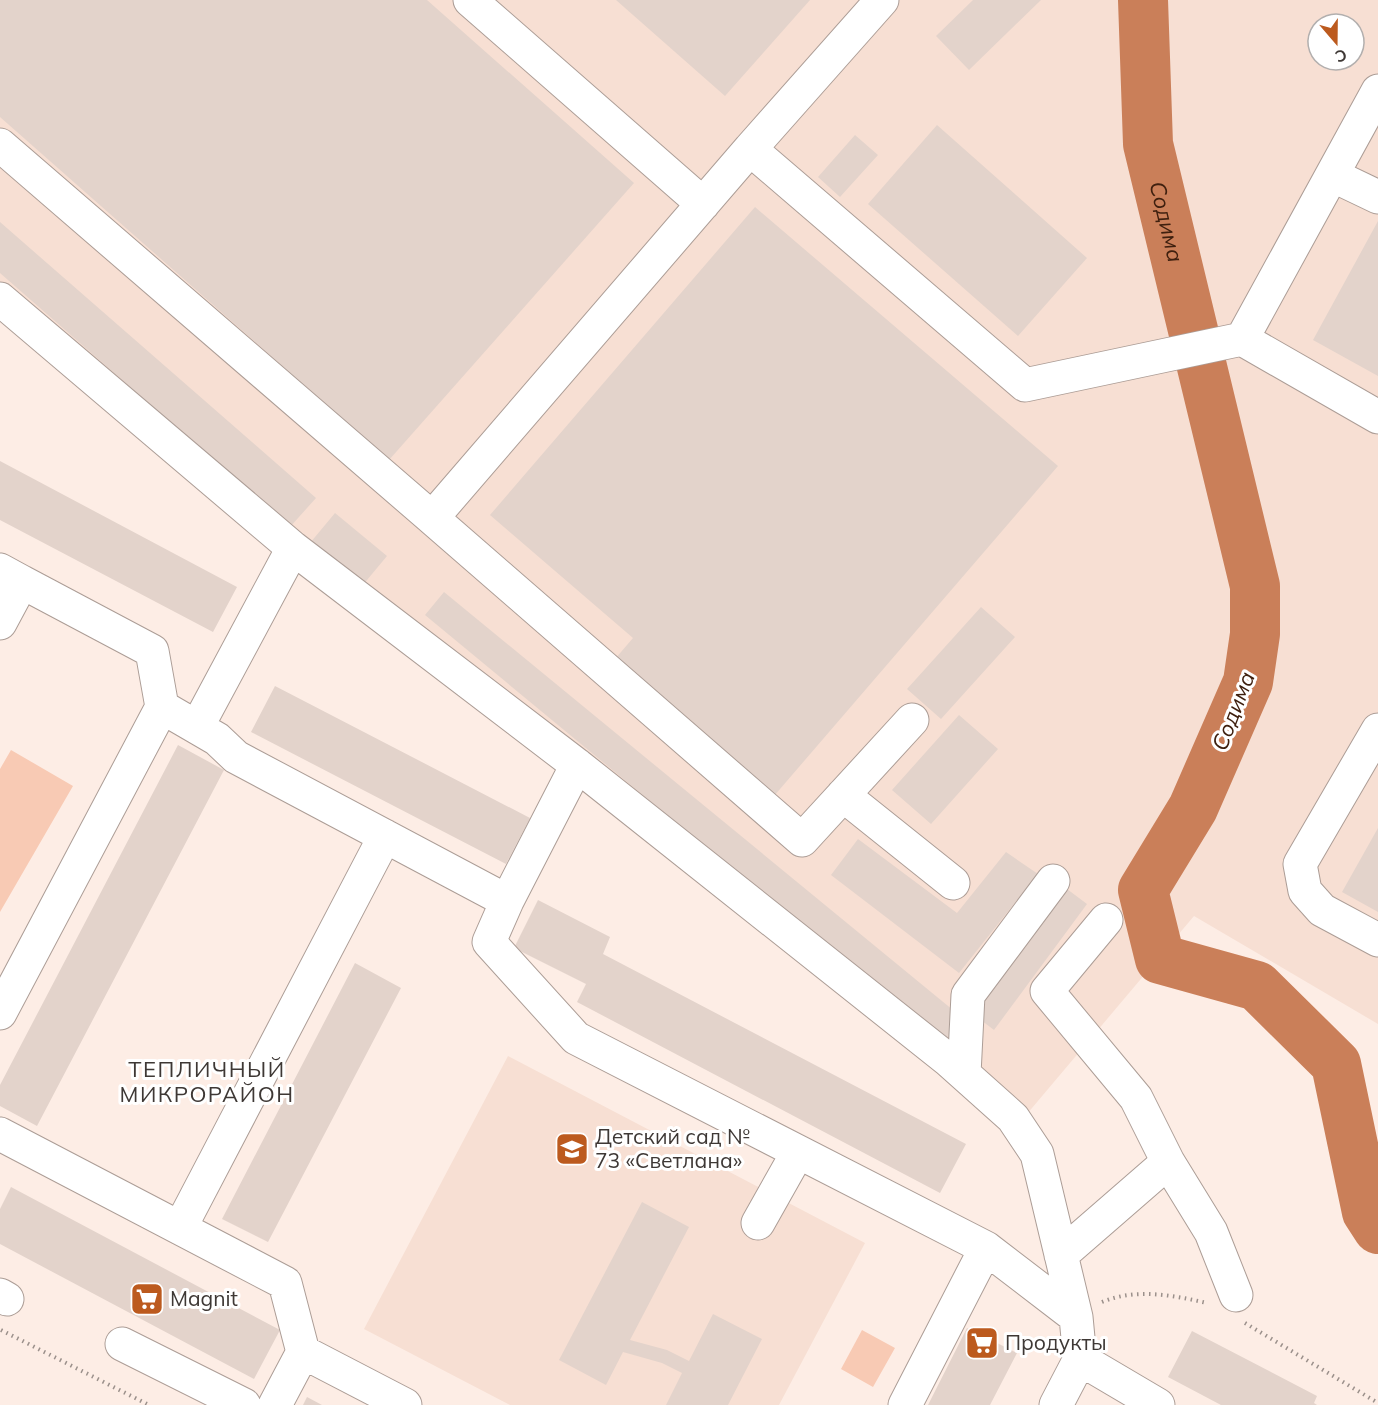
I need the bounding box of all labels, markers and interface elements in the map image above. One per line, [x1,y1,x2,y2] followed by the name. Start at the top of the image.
[1306,12,1366,72] north arrow
[1333,45,1350,67] text: С
[1144,178,1190,265] water label: Содима
[1205,668,1261,754] water label: Содима
[120,1055,294,1108] district label: ТЕПЛИЧНЫЙ МИКРОРАЙОН
[595,1123,750,1173] place label: Детский сад № 73 «Светлана»
[554,1131,590,1167] school or university icon: Детский сад № 73 «Светлана»
[129,1281,165,1317] supermarket icon: Magnit
[170,1285,238,1311] place label: Magnit
[964,1325,1000,1361] supermarket icon: Продукты
[1005,1329,1107,1355] place label: Продукты

